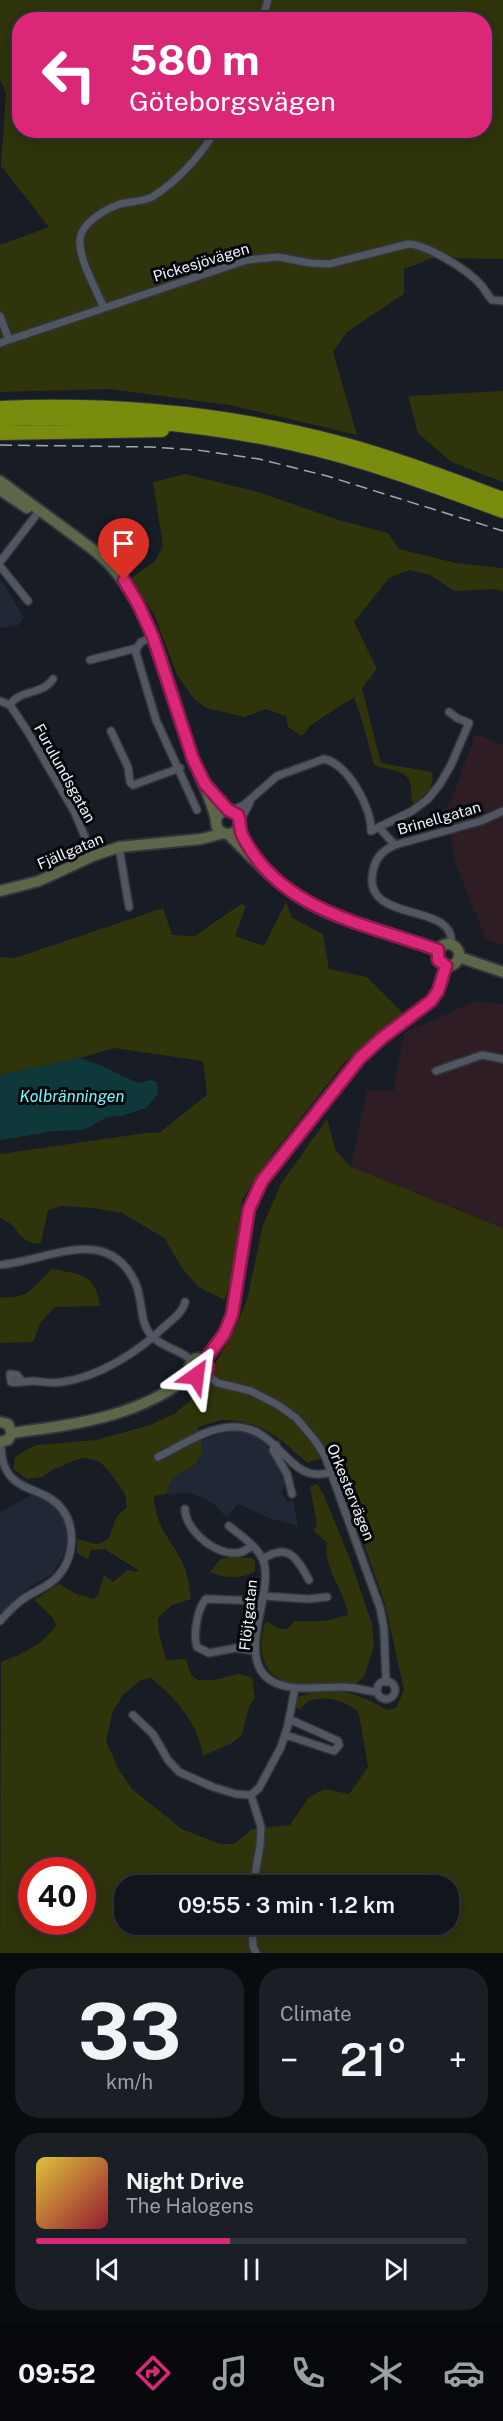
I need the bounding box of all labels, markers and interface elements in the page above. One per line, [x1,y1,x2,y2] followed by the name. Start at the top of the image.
[129,35,260,84] text: 580 m
[30,36,108,114] icon: left
[129,85,336,117] text: Göteborgsvägen
[151,239,251,285] street label: Pickesjövägen
[98,518,149,580] pin
[107,527,140,560] icon: arrive
[31,721,99,825] street label: Furulundsgatan
[395,798,483,838] street label: Brinellgatan
[34,829,106,873] street label: Fjällgatan
[20,1087,124,1106] water label: Kolbränningen
[164,1344,228,1408] position arrow
[324,1441,378,1543] street label: Orkestervägen
[236,1579,260,1651] street label: Flöjtgatan
[18,1857,96,1935] speed limit sign: 40
[178,1892,395,1918] text: 09:55 · 3 min · 1.2 km
[78,1985,181,2077] text: 33
[280,2002,352,2026] text: Climate
[340,2033,407,2086] text: 21°
[280,2041,298,2079] text: −
[449,2041,467,2079] text: +
[106,2070,153,2094] text: km/h
[126,2168,244,2194] text: Night Drive
[126,2194,254,2218] text: The Halogens
[91,2253,124,2286] icon: previous
[235,2253,268,2286] icon: pause
[379,2253,412,2286] icon: next
[132,2352,174,2394] icon: directions
[209,2352,251,2394] icon: music
[287,2352,329,2394] icon: phone
[365,2352,407,2394] icon: climate
[443,2352,485,2394] icon: car
[18,2357,96,2389] text: 09:52

